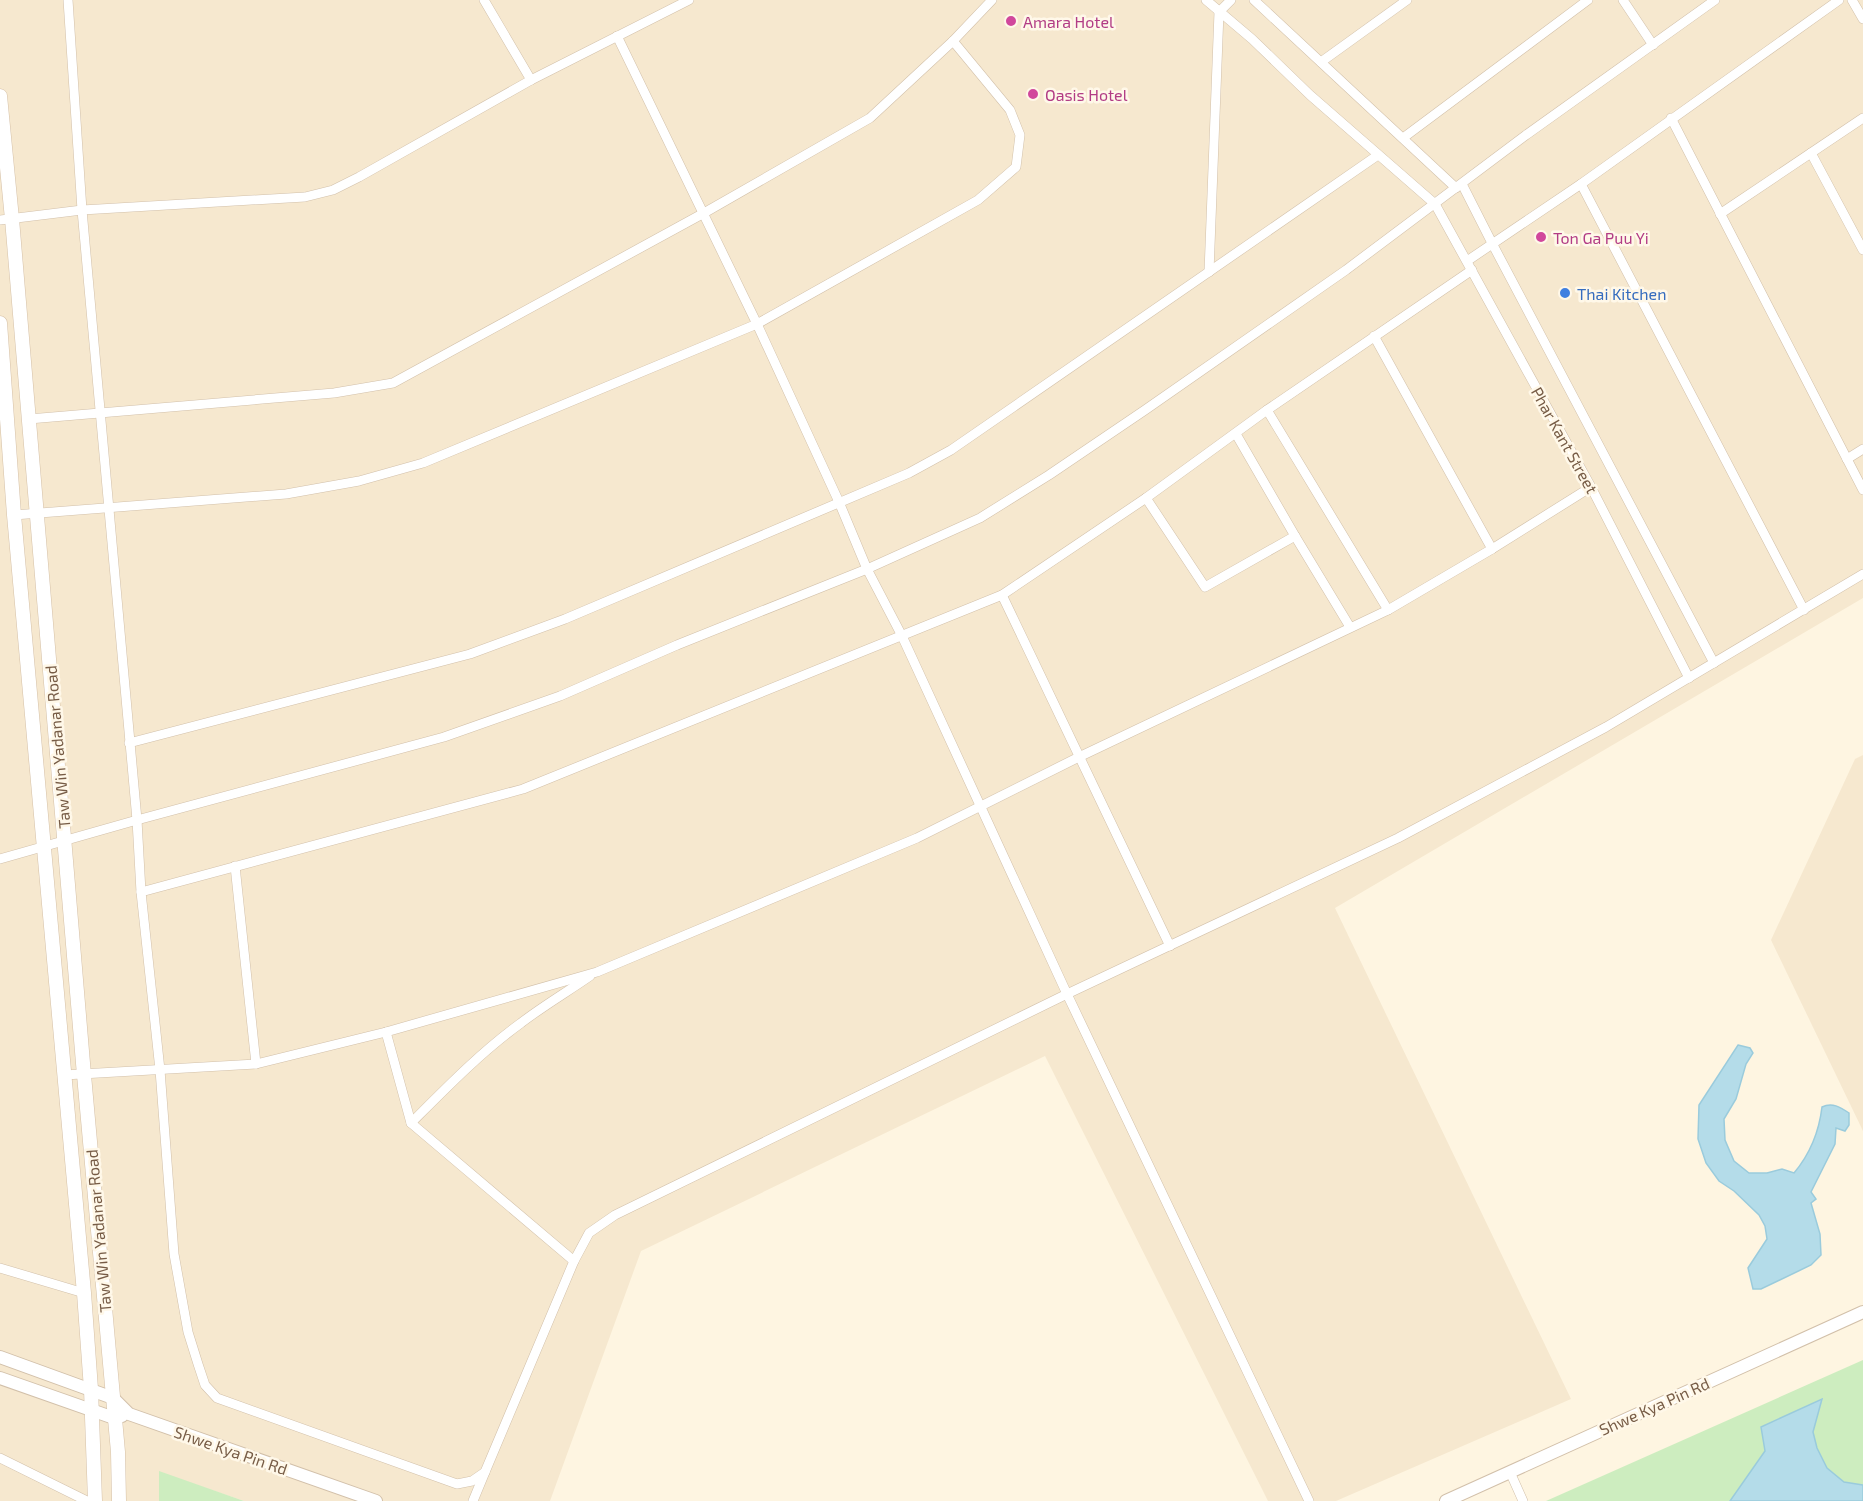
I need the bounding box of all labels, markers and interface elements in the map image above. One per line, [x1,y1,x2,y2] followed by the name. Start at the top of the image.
[1023,12,1114,31] place label: Amara Hotel
[1004,14,1018,28] marker: Amara Hotel
[1045,85,1128,104] place label: Oasis Hotel
[1026,87,1040,101] marker: Oasis Hotel
[1553,228,1649,247] place label: Ton Ga Puu Yi
[1534,230,1548,244] marker: Ton Ga Puu Yi
[1577,284,1666,303] place label: Thai Kitchen
[1558,286,1572,300] marker: Thai Kitchen
[1528,383,1602,497] street label: Phar Kant Street
[40,665,74,829] street label: Taw Win Yadanar Road
[81,1149,115,1313] street label: Taw Win Yadanar Road
[1596,1373,1712,1439] street label: Shwe Kya Pin Rd
[172,1422,290,1478] street label: Shwe Kya Pin Rd

